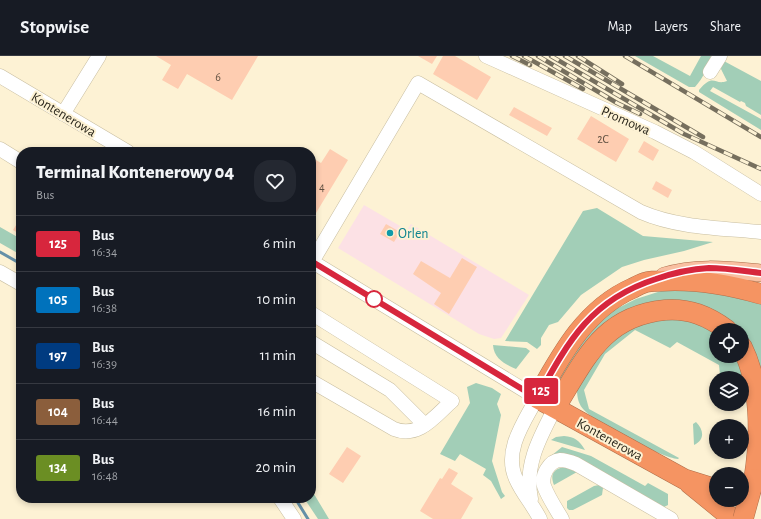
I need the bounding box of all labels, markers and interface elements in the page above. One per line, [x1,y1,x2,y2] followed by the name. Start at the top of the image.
[20,18,89,37] text: Stopwise
[607,20,632,34] text: Map
[654,20,688,34] text: Layers
[710,20,741,34] text: Share
[215,71,221,83] house number: 6
[29,90,99,140] street label: Kontenerowa
[599,104,653,138] street label: Promowa
[597,133,609,145] house number: 2C
[254,160,296,202] button: heart
[36,163,234,182] text: Terminal Kontenerowy 04
[319,181,325,193] house number: 4
[36,189,54,202] text: Bus
[398,227,429,241] place label: Orlen
[92,228,114,243] text: Bus
[385,228,395,238] marker: Orlen
[263,236,296,251] text: 6 min
[49,237,67,251] text: 125
[92,246,117,259] text: 16:34
[92,284,114,299] text: Bus
[365,290,383,308] unlabelled marker
[257,292,296,307] text: 10 min
[49,293,67,307] text: 105
[92,302,117,315] text: 16:38
[709,323,749,507] map controls
[709,323,749,363] button: locate
[92,340,114,355] text: Bus
[260,348,296,363] text: 11 min
[49,349,67,363] text: 197
[92,358,117,371] text: 16:39
[709,371,749,411] button: layers
[518,378,564,404] line badge: 125
[532,384,550,398] text: 125
[92,396,114,411] text: Bus
[258,404,296,419] text: 16 min
[48,405,68,419] text: 104
[92,414,118,427] text: 16:44
[574,416,645,464] street label: Kontenerowa
[709,419,749,459] button: +
[92,452,114,467] text: Bus
[255,460,296,475] text: 20 min
[49,461,67,475] text: 134
[709,467,749,507] button: −
[92,470,118,483] text: 16:48

